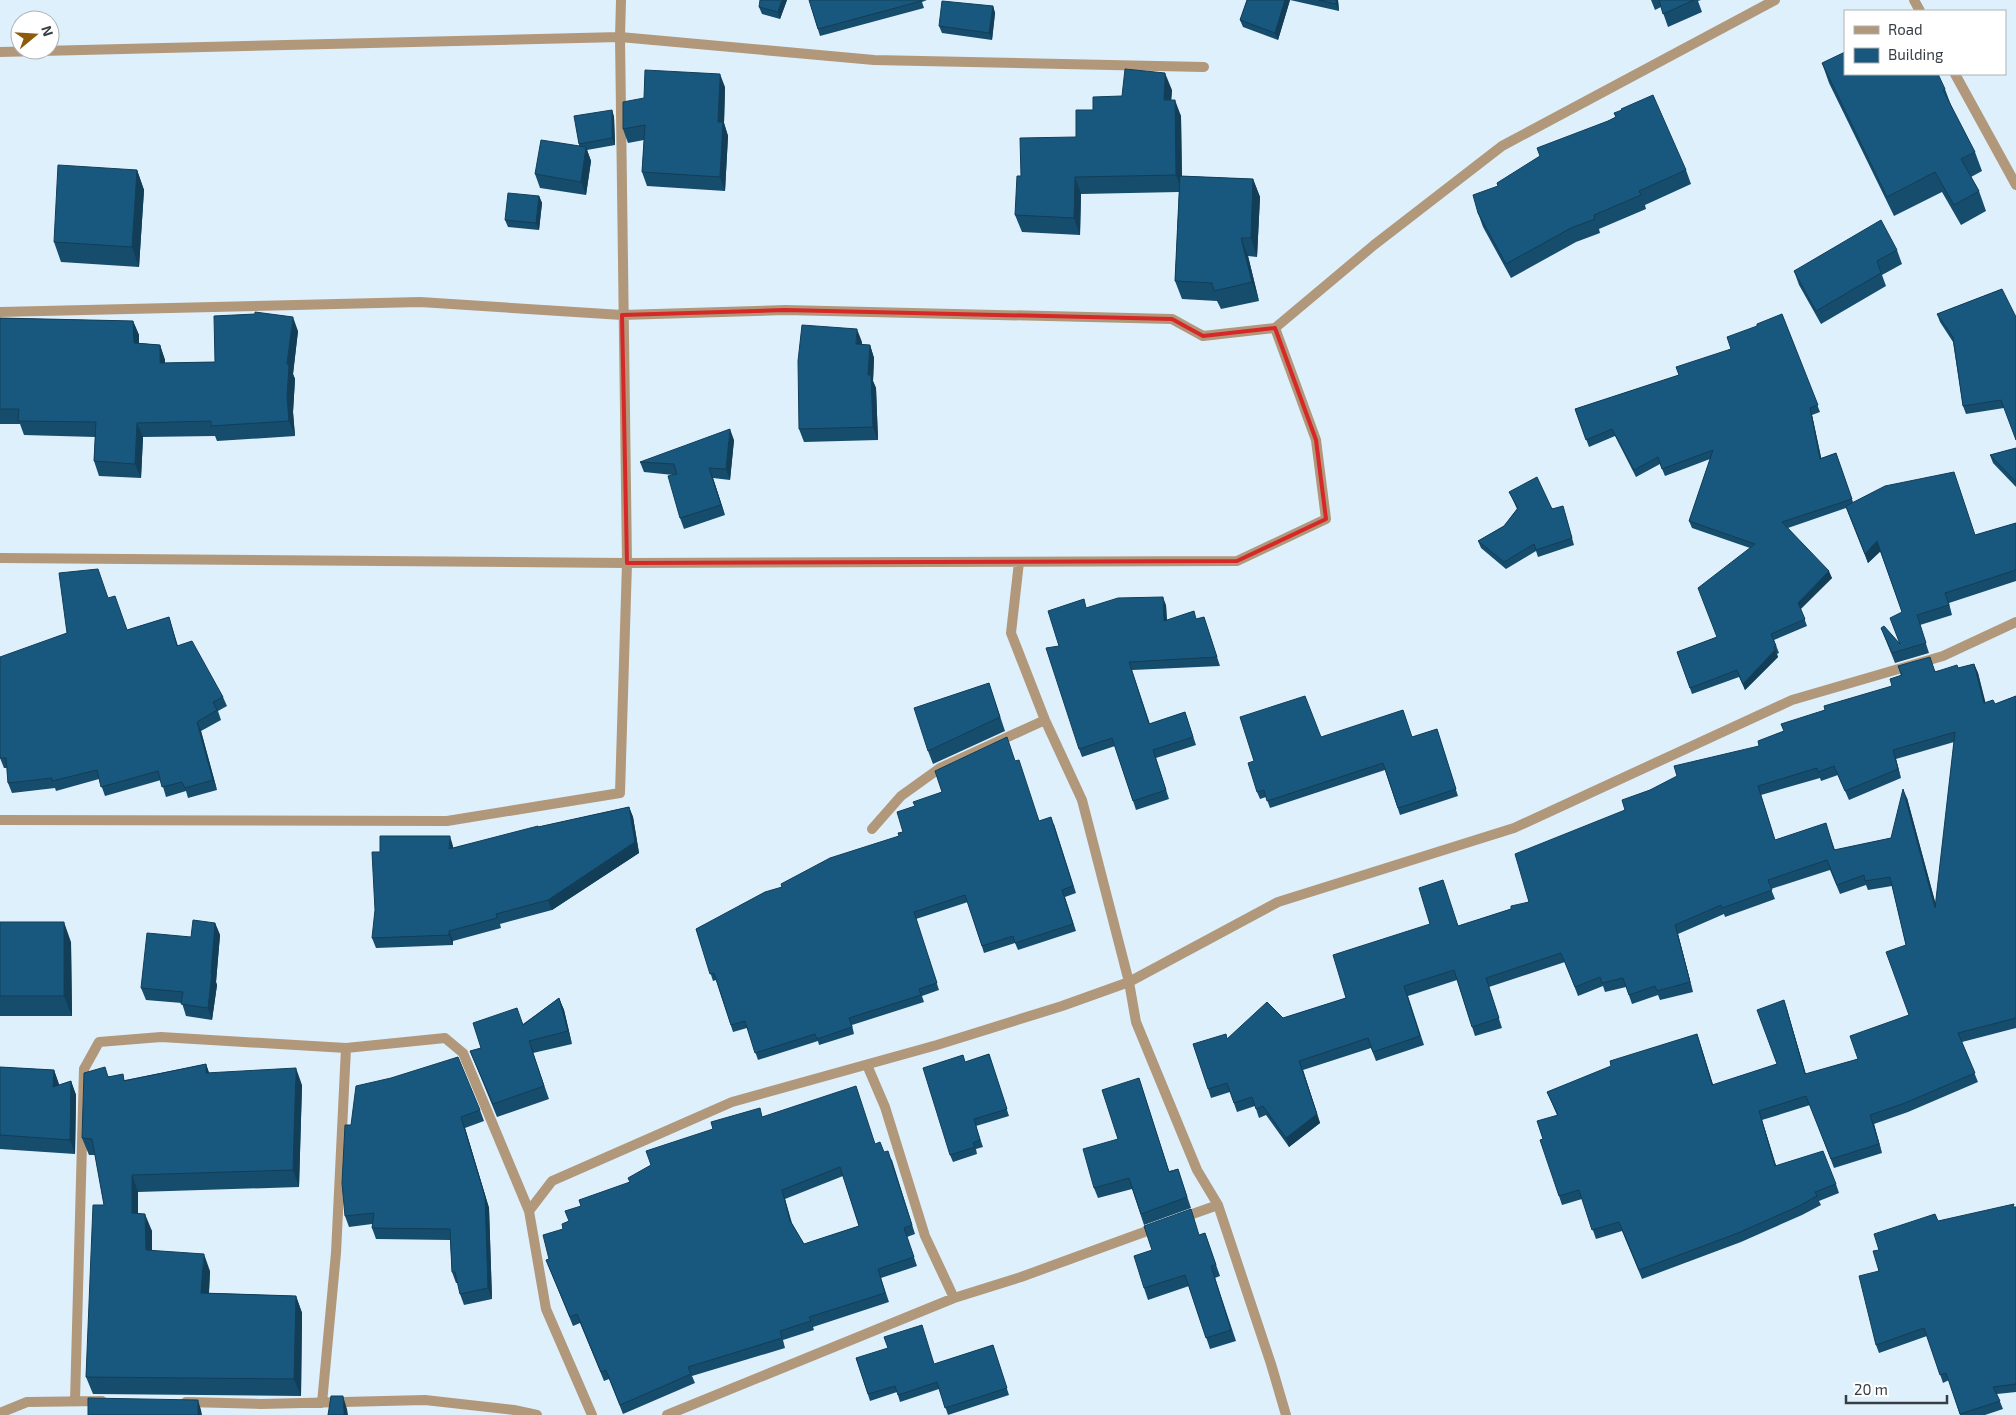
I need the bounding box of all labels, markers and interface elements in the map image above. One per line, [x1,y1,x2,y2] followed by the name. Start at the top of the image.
[10,10,60,60] north arrow
[1844,10,2006,75] legend
[1888,20,1923,38] text: Road
[38,23,57,38] text: N
[1888,45,1944,63] text: Building
[1846,1372,1947,1404] scale bar
[1854,1380,1888,1398] text: 20 m

